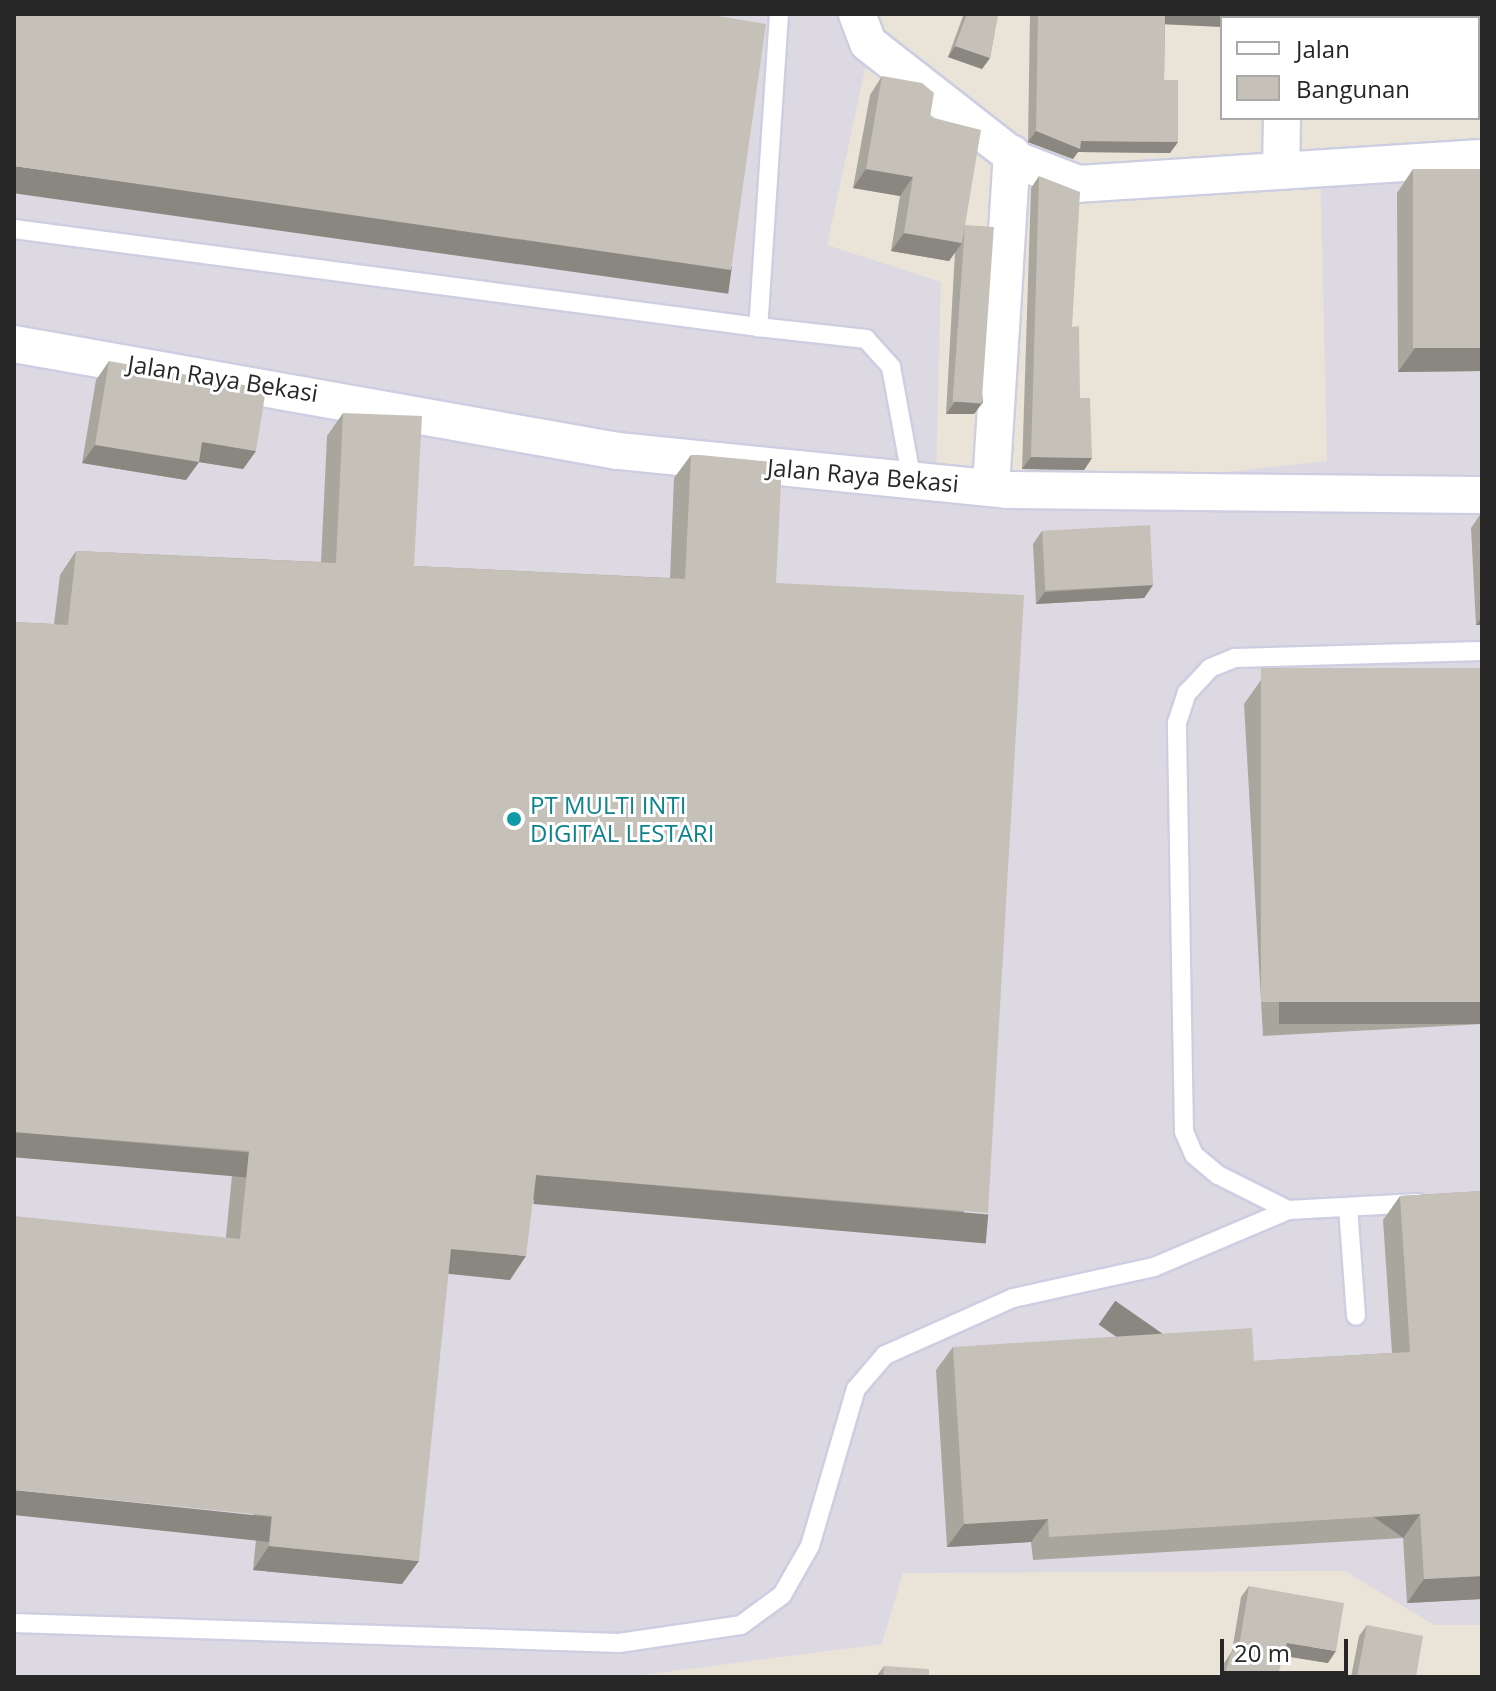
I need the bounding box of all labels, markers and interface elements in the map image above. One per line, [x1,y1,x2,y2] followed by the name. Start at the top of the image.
[1220,16,1480,120] legend
[1296,32,1350,65] text: Jalan
[1296,72,1410,105] text: Bangunan
[126,349,320,407] street label: Jalan Raya Bekasi
[766,452,960,498] street label: Jalan Raya Bekasi
[530,791,714,847] place label: PT MULTI INTI DIGITAL LESTARI
[505,810,523,828] marker: PT MULTI INTI DIGITAL LESTARI
[1224,1623,1352,1673] scale bar
[1234,1636,1290,1669] text: 20 m

